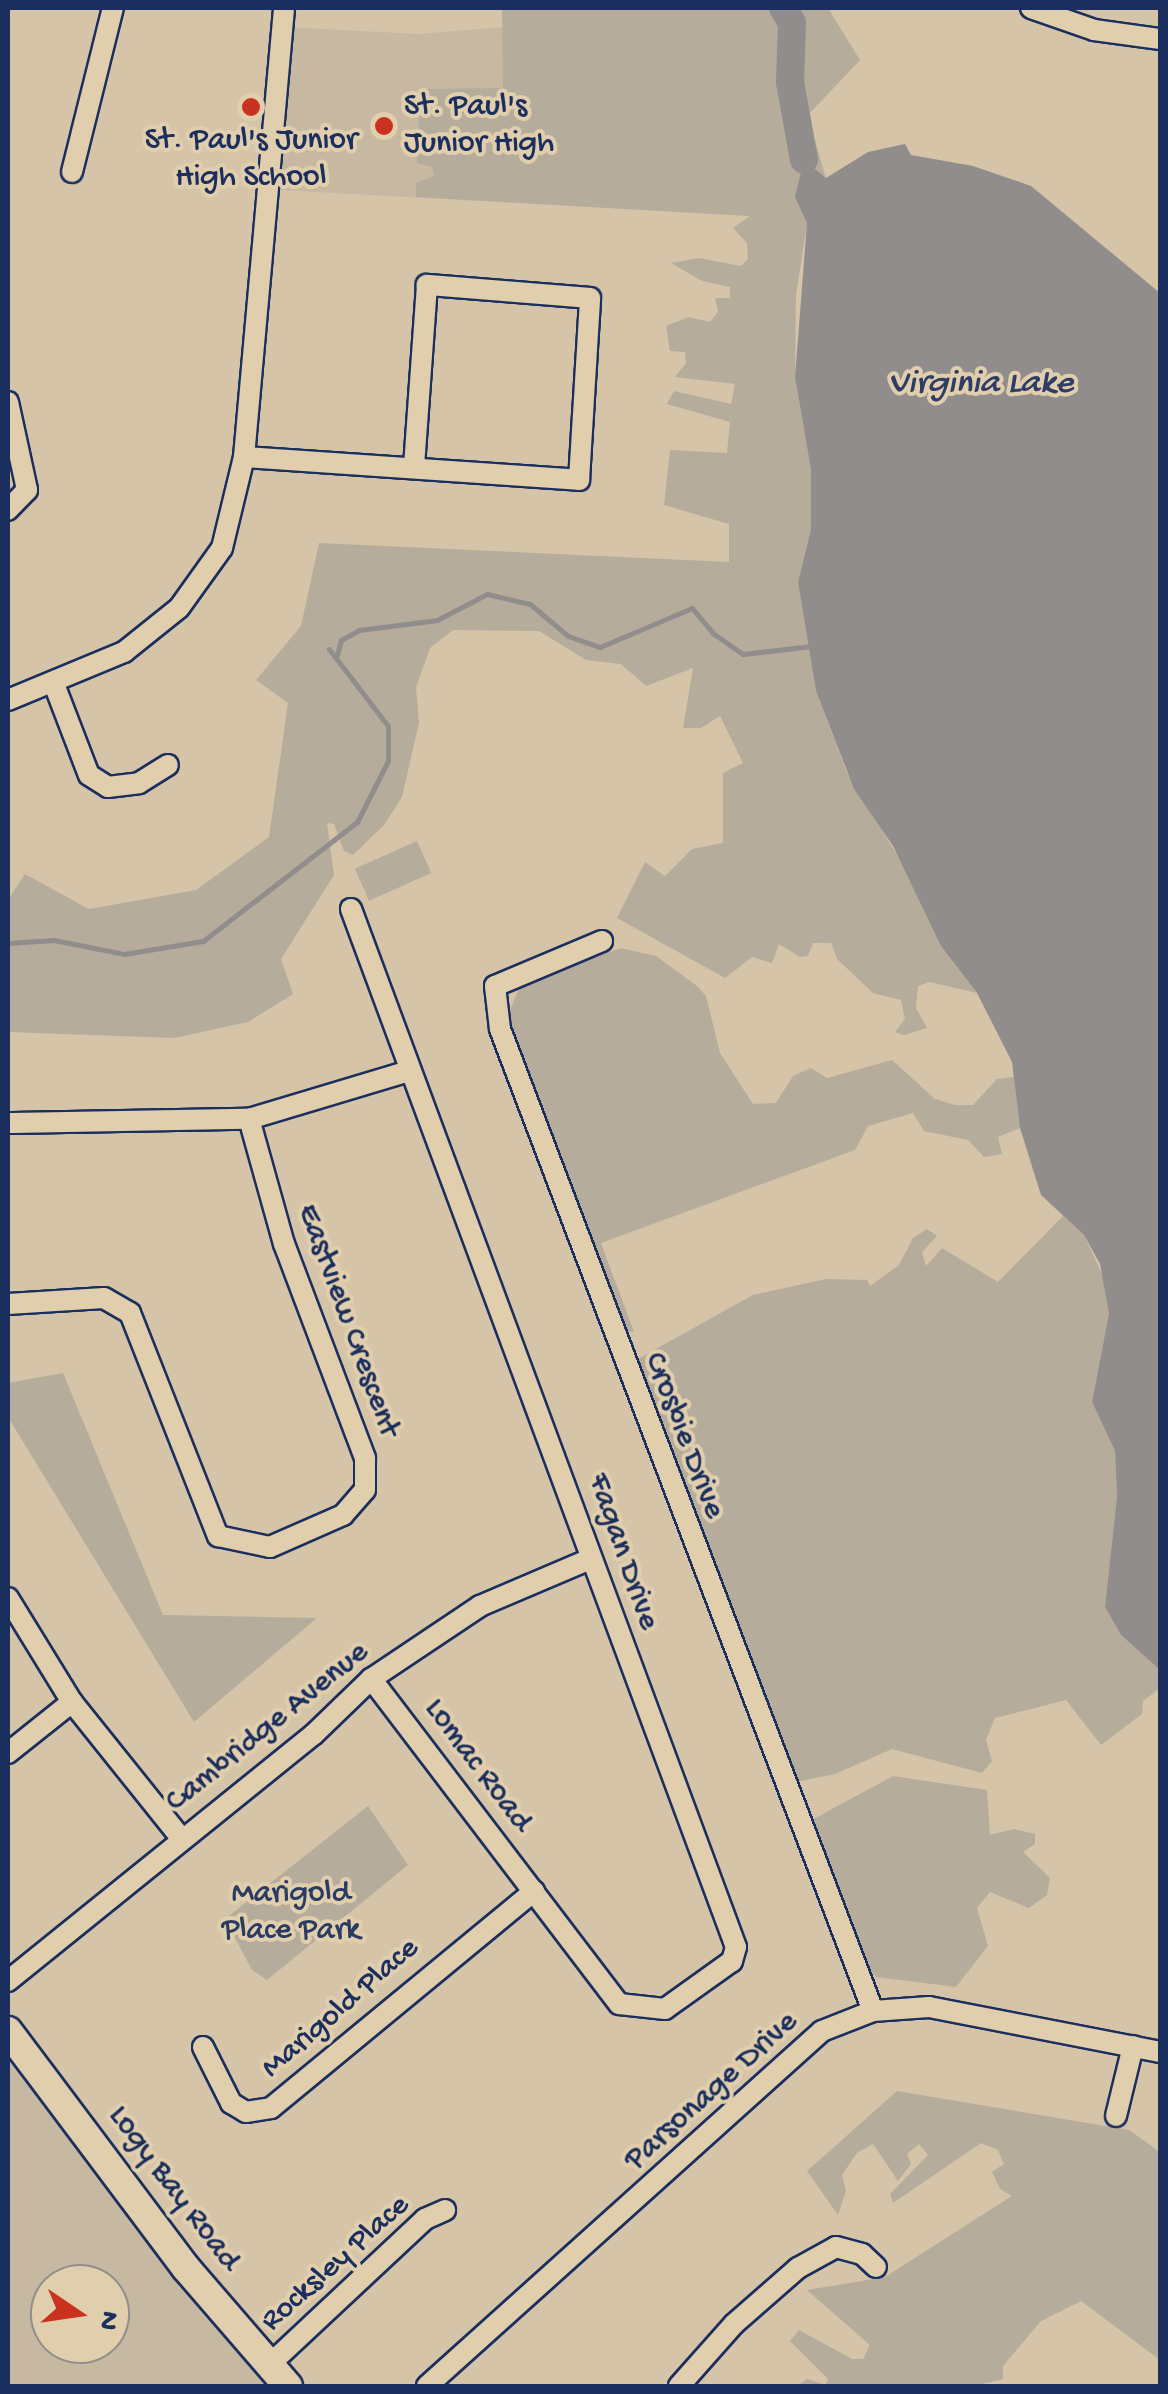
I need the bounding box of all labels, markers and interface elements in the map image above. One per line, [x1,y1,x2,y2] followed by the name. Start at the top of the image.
[404,89,554,164] place label: St. Paul's Junior High
[240,96,262,118] marker: St. Paul's Junior High School
[373,115,395,137] marker: St. Paul's Junior High
[145,123,357,198] place label: St. Paul's Junior High School
[889,364,1073,406] water label: Virginia Lake
[287,1199,407,1443] street label: Eastview Crescent
[634,1348,732,1524] street label: Crosbie Drive
[577,1469,667,1635] street label: Fagan Drive
[159,1634,377,1822] street label: Cambridge Avenue
[414,1692,540,1840] street label: Lomac Road
[222,1876,360,1951] park label: Marigold Place Park
[254,1930,428,2088] street label: Marigold Place
[617,2004,807,2180] street label: Parsonage Drive
[98,2099,248,2279] street label: Logy Bay Road
[254,2187,418,2341] street label: Rocksley Place
[30,2264,130,2364] north arrow
[90,2308,126,2333] text: N

